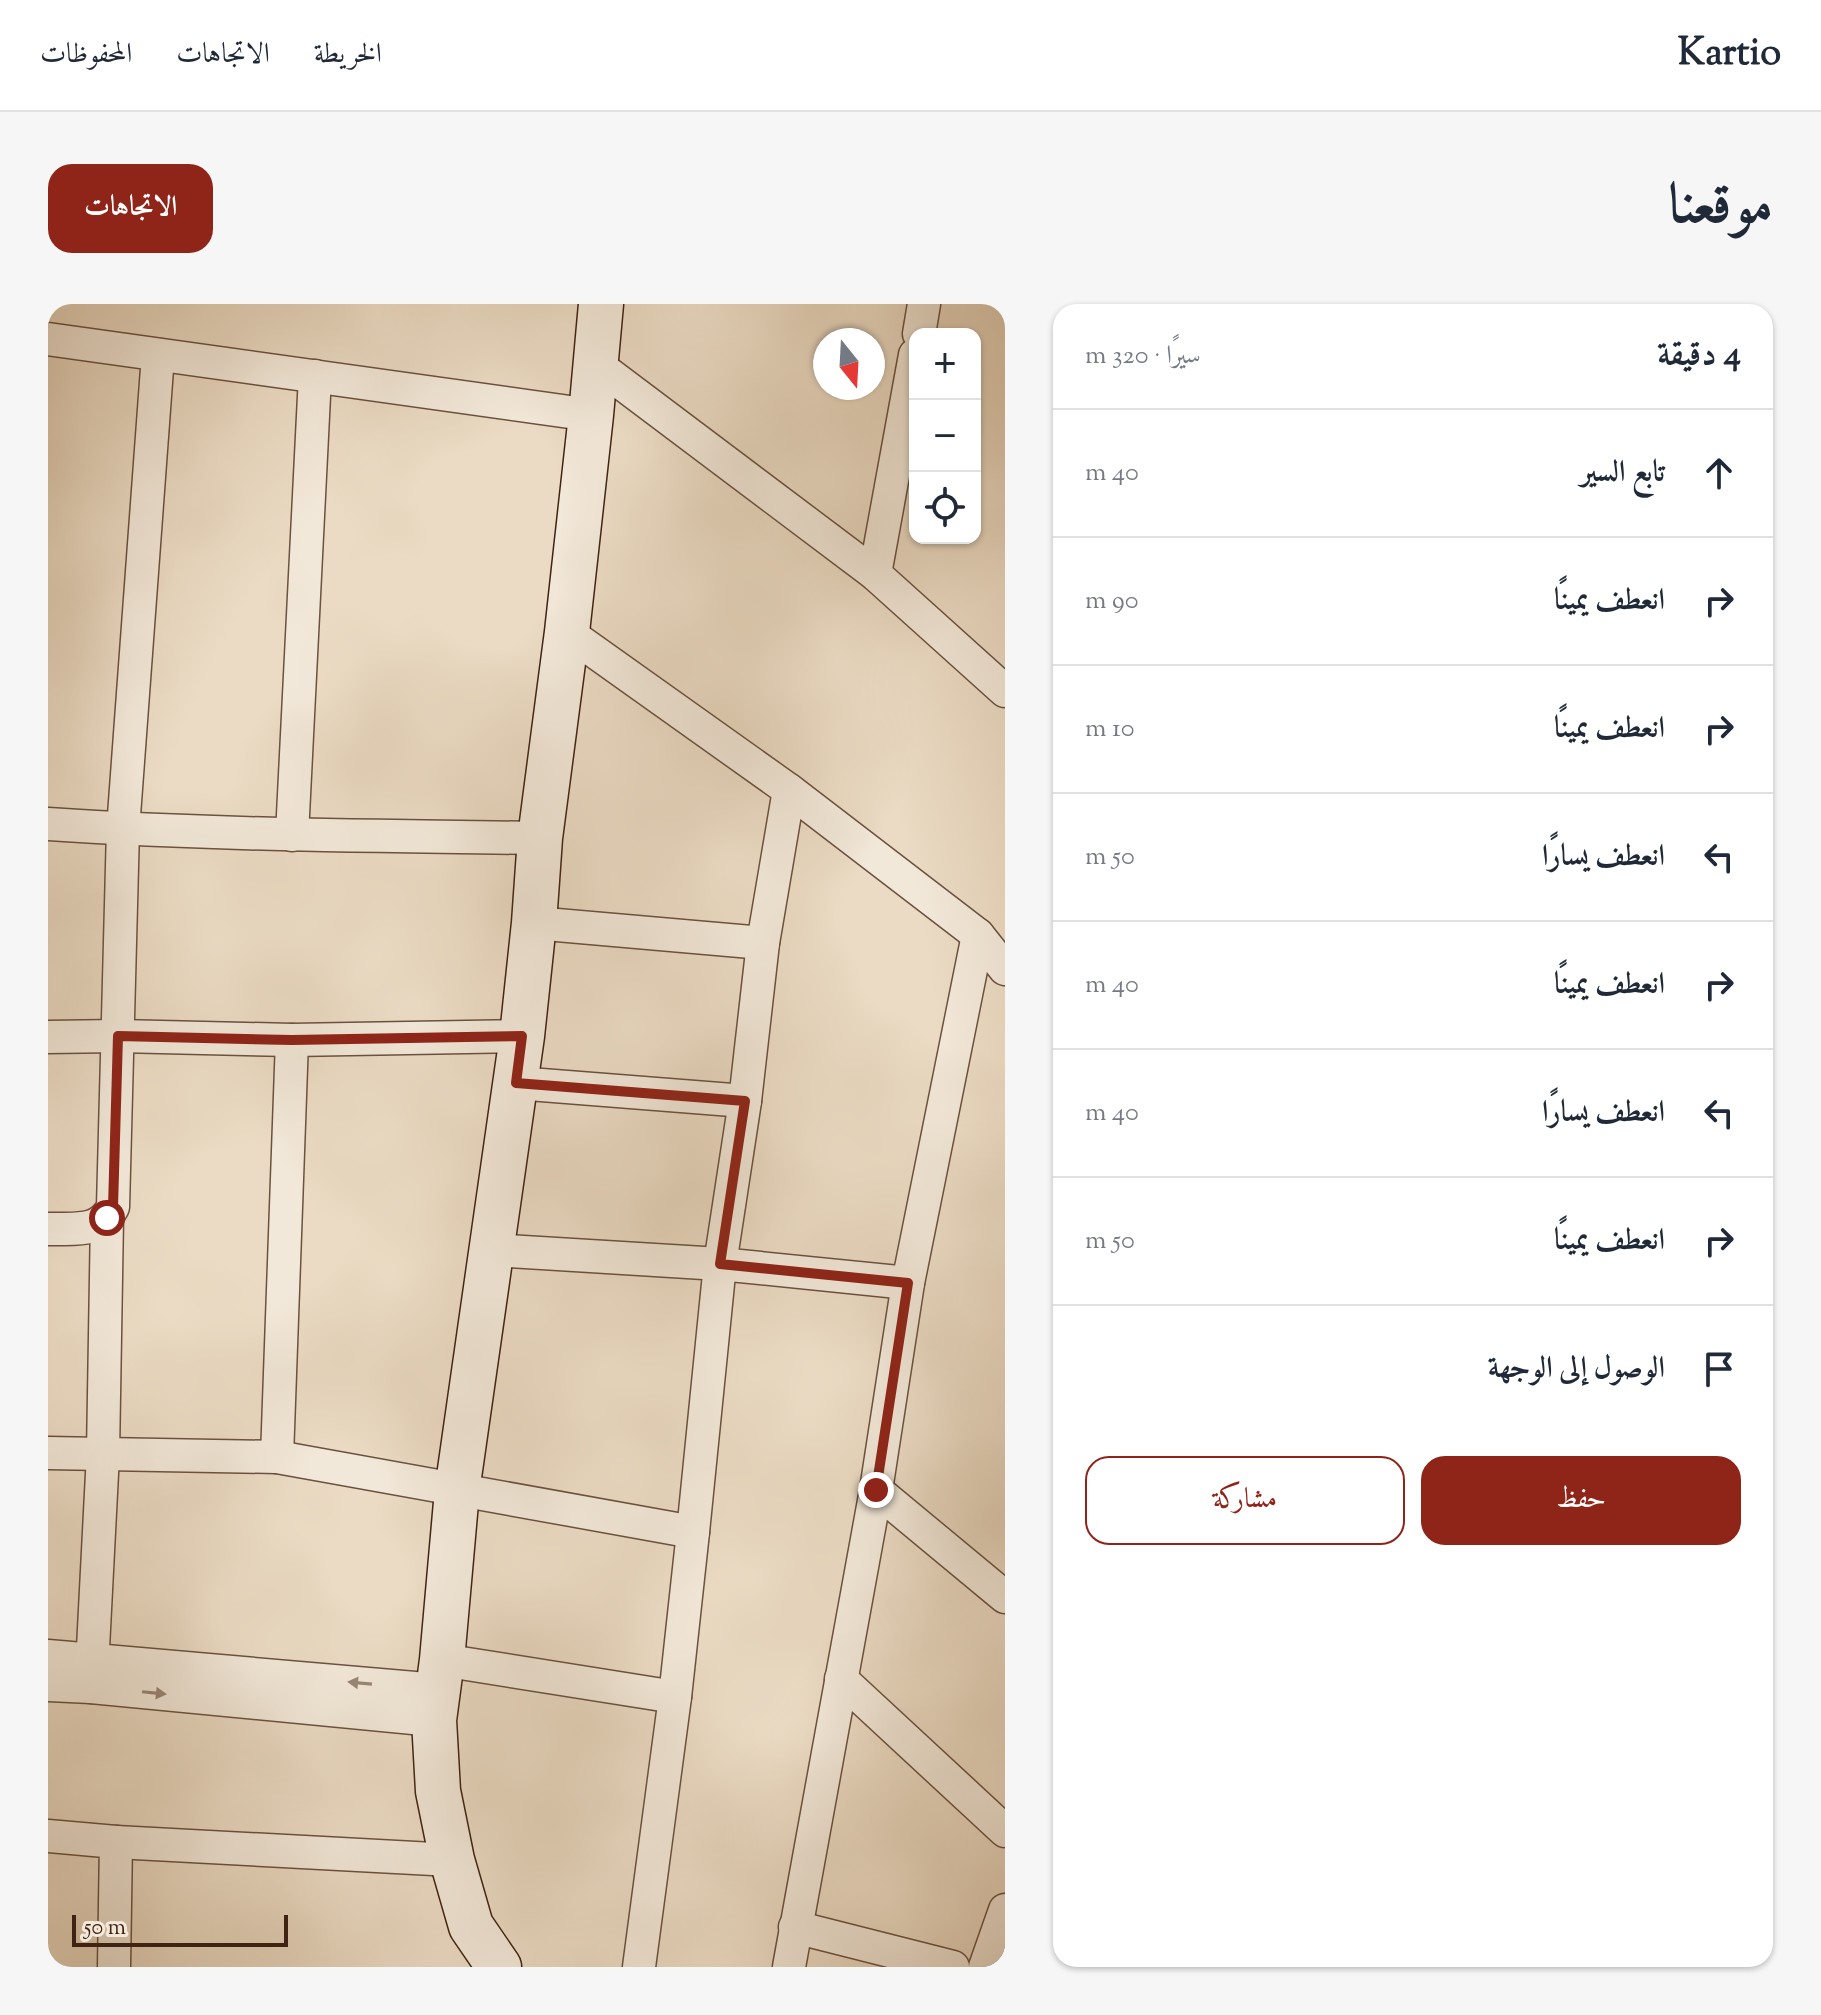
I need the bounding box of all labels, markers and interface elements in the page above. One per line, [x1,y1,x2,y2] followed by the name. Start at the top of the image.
[1678,28,1781,82] text: Kartio
[40,35,132,75] text: المحفوظات
[176,35,270,75] text: الاتجاهات
[314,35,382,75] text: الخريطة
[48,164,213,253] button: الاتجاهات
[1668,168,1773,249] text: موقعنا
[813,328,885,400] north arrow
[909,328,981,544] map controls
[909,328,981,400] button: +
[1657,331,1741,380] text: 4 دقيقة
[1085,338,1201,375] text: سيرًا · 320 m
[909,400,981,472] button: −
[1697,451,1741,495] icon: ahead
[1580,452,1665,495] text: تابع السير
[1085,455,1139,492] text: 40 m
[909,472,981,544] button: locate
[1697,579,1741,623] icon: right
[1554,580,1665,623] text: انعطف يمينًا
[1085,583,1138,620] text: 90 m
[1697,707,1741,751] icon: right
[1554,708,1665,751] text: انعطف يمينًا
[1085,711,1134,748] text: 10 m
[1697,835,1741,879] icon: left
[1542,836,1665,879] text: انعطف يسارًا
[1085,839,1135,876] text: 50 m
[1697,963,1741,1007] icon: right
[1554,964,1665,1007] text: انعطف يمينًا
[1085,967,1139,1004] text: 40 m
[1697,1091,1741,1135] icon: left
[1542,1092,1665,1135] text: انعطف يسارًا
[1085,1095,1139,1132] text: 40 m
[89,1200,125,1236] route start
[1697,1219,1741,1263] icon: right
[1554,1220,1665,1263] text: انعطف يمينًا
[1085,1223,1135,1260] text: 50 m
[1697,1347,1741,1391] icon: arrive
[1488,1348,1665,1391] text: الوصول إلى الوجهة
[1085,1456,1405,1545] button: مشاركة
[1421,1456,1741,1545] button: حفظ
[858,1472,894,1508] route end
[348,1676,373,1689] one-way arrow
[142,1687,167,1700] one-way arrow
[72,1911,288,1947] scale bar
[84,1913,126,1945] text: 50 m

